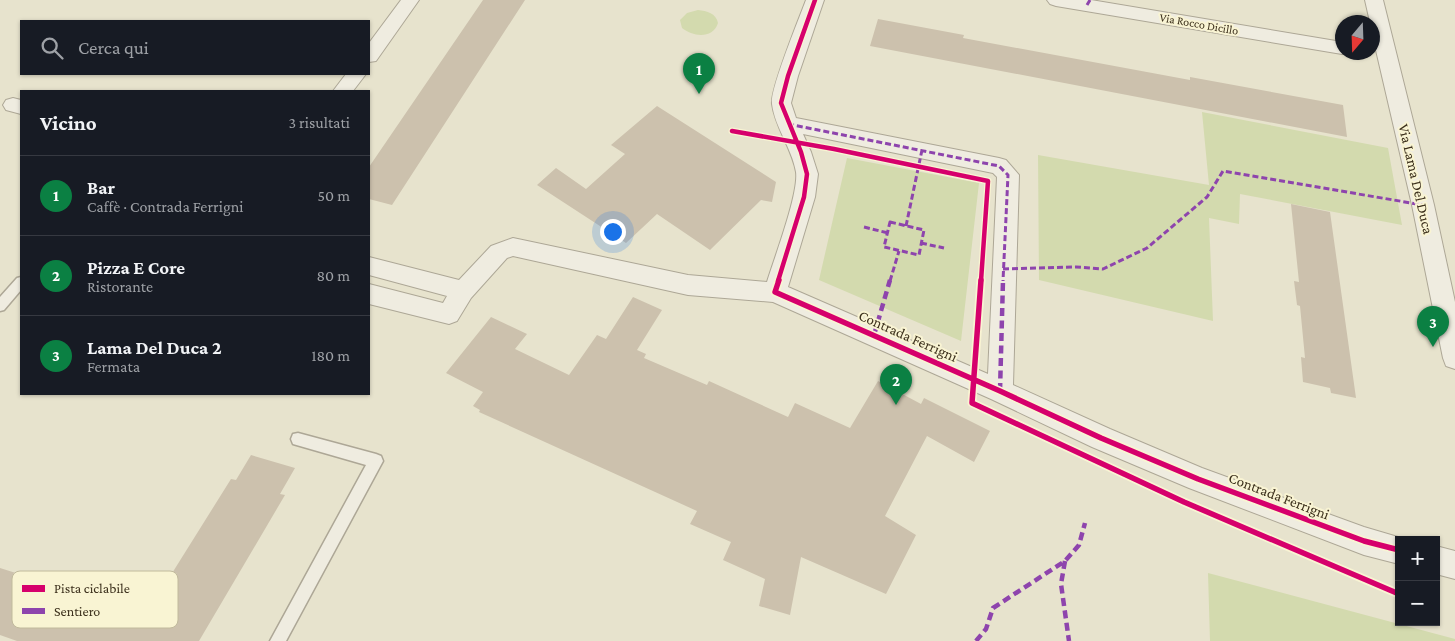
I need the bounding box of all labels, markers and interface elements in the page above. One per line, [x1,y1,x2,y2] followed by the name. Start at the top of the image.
[1159,10,1239,38] street label: Via Rocco Dicillo
[1335,15,1380,60] north arrow
[20,20,370,75] search box
[38,34,66,62] icon: search
[78,37,149,58] text: Cerca qui
[683,53,715,94] pin: 1
[40,111,97,135] text: Vicino
[288,114,350,131] text: 3 risultati
[1396,122,1436,236] street label: Via Lama Del Duca
[87,177,115,198] text: Bar
[53,187,59,204] text: 1
[318,187,350,204] text: 50 m
[87,198,243,215] text: Caffè · Contrada Ferrigni
[600,219,626,245] your location
[87,257,185,278] text: Pizza E Core
[52,267,60,284] text: 2
[316,267,350,284] text: 80 m
[87,278,153,295] text: Ristorante
[1417,306,1449,347] pin: 3
[856,307,960,366] street label: Contrada Ferrigni
[87,337,222,358] text: Lama Del Duca 2
[52,347,60,364] text: 3
[311,347,350,364] text: 180 m
[87,358,140,375] text: Fermata
[880,364,912,405] pin: 2
[1226,469,1332,523] street label: Contrada Ferrigni
[1395,536,1440,626] map controls
[1395,536,1440,581] button: +
[12,571,178,628] legend
[54,580,130,596] text: Pista ciclabile
[1395,581,1440,626] button: −
[54,603,100,619] text: Sentiero

